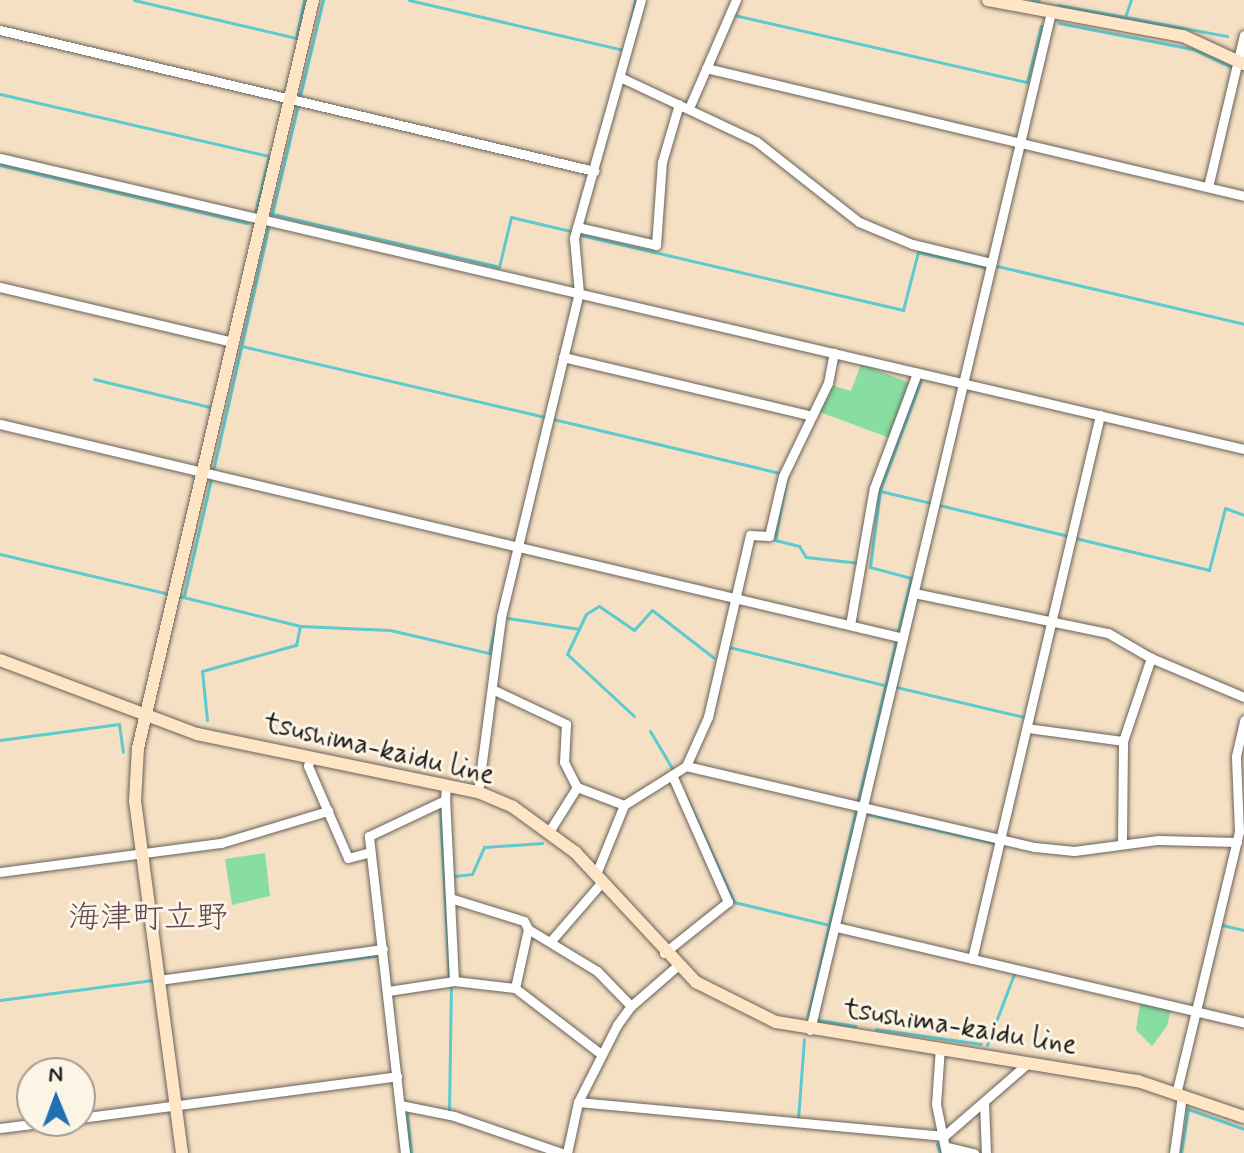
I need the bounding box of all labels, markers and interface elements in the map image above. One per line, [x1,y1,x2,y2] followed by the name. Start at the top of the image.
[260,707,498,793] street label: tsushima-kaidu line
[68,899,228,937] district label: 海津町立野
[841,993,1079,1063] street label: tsushima-kaidu line
[16,1057,96,1137] north arrow
[48,1061,63,1089] text: N

